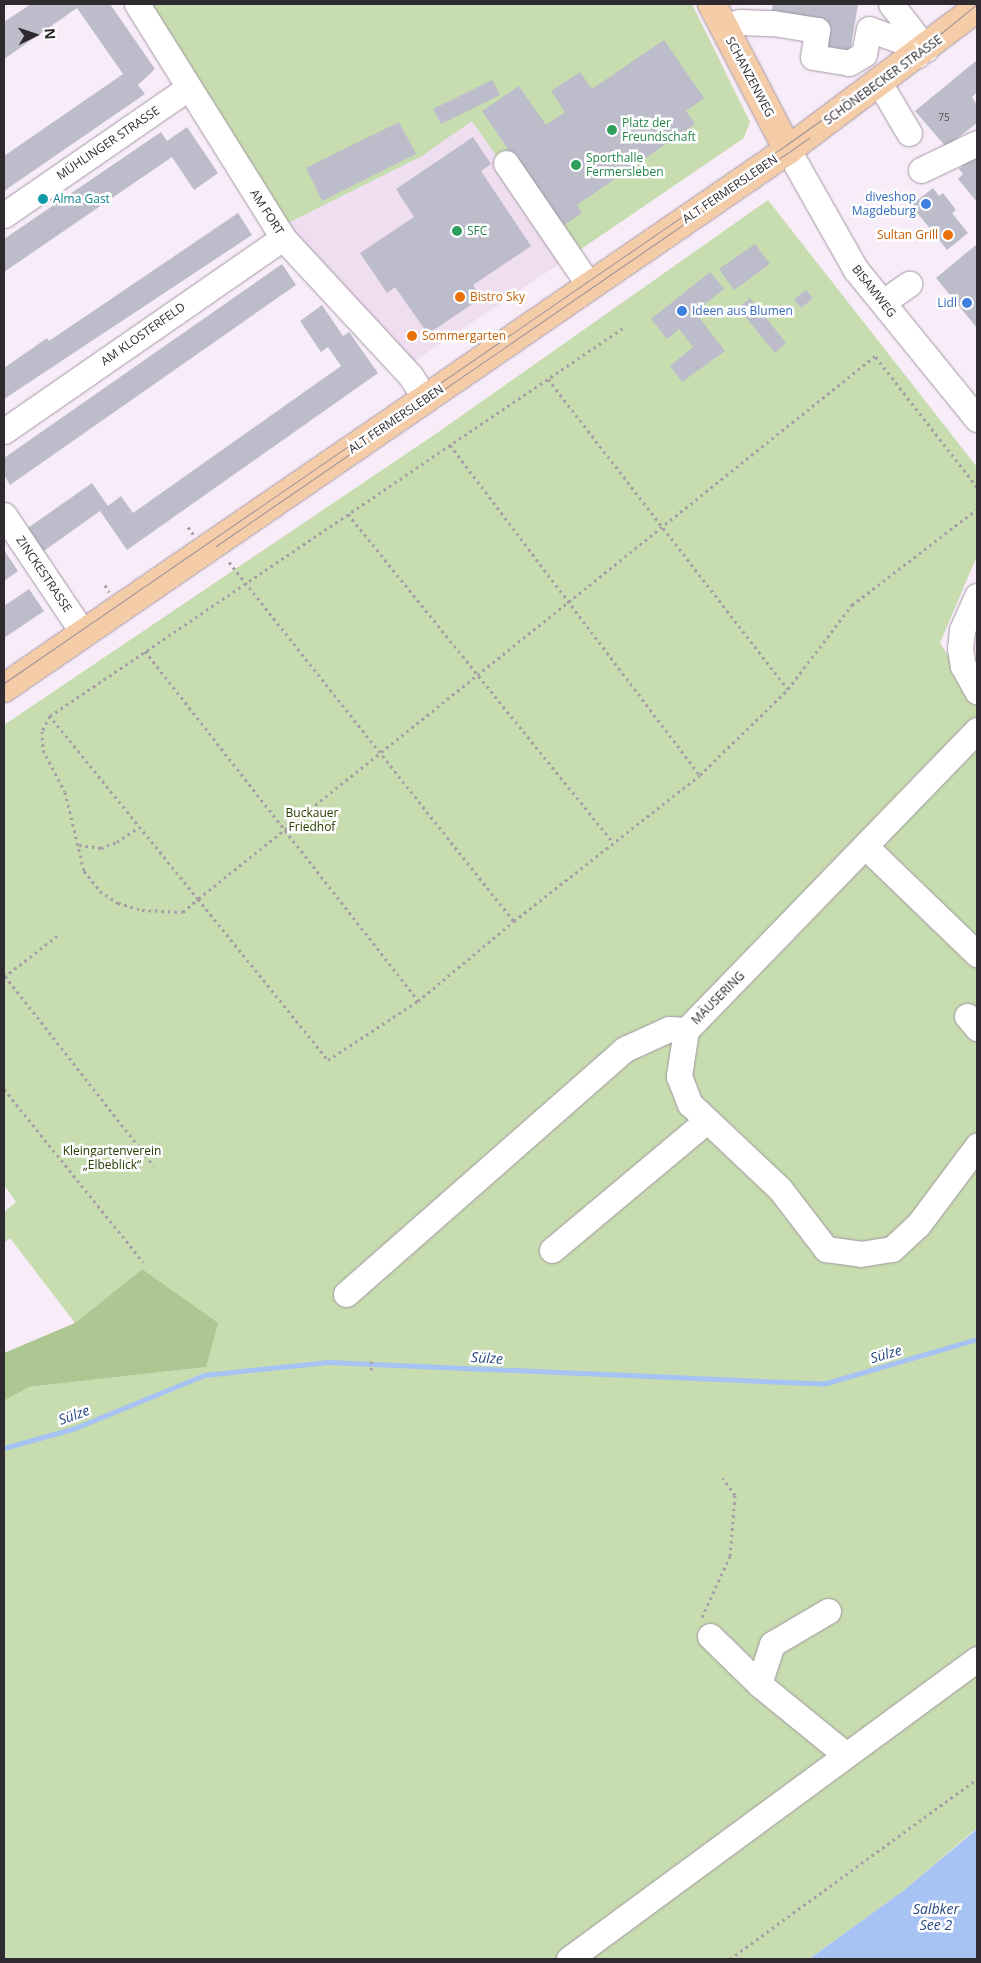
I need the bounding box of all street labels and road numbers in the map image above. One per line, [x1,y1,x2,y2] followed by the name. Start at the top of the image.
[821,32,945,128] street label: SCHÖNEBECKER STRASSE
[723,34,777,120] street label: SCHANZENWEG
[54,103,162,183] street label: MÜHLINGER STRASSE
[680,152,780,226] street label: ALT FERMERSLEBEN
[247,187,287,237] street label: AM FORT
[849,262,899,320] street label: BISAMWEG
[98,300,188,368] street label: AM KLOSTERFELD
[346,382,446,456] street label: ALT FERMERSLEBEN
[13,533,75,615] street label: ZINCKESTRASSE
[689,969,747,1027] street label: MÄUSERING

